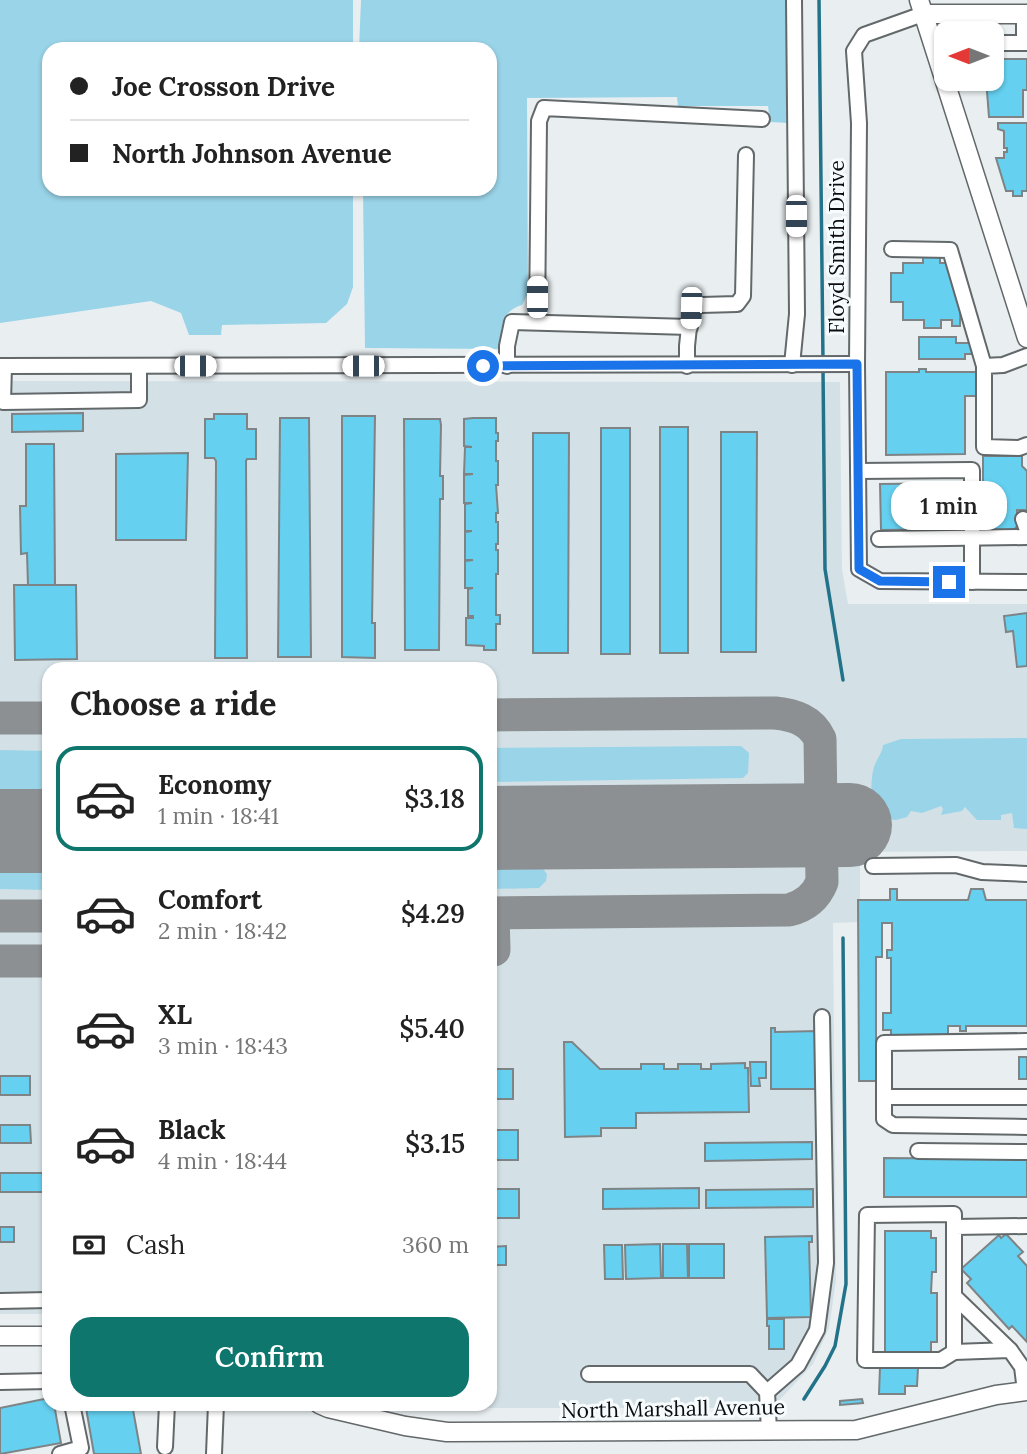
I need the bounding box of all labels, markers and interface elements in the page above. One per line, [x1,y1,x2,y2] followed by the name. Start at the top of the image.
[934,21,1004,91] north arrow
[934,21,1004,91] map controls
[112,70,335,103] text: Joe Crosson Drive
[112,137,392,170] text: North Johnson Avenue
[823,160,850,334] street label: Floyd Smith Drive
[786,195,807,237] car
[527,276,548,318] car
[680,287,703,329] car
[467,350,499,382] route start
[175,356,217,377] car
[343,356,385,377] car
[891,480,1007,530] callout: 1 min
[920,491,978,520] text: 1 min
[933,566,965,598] route end
[70,683,277,724] text: Choose a ride
[74,767,137,830] icon: car
[158,768,271,801] text: Economy
[405,782,465,815] text: $3.18
[158,801,279,830] text: 1 min · 18:41
[74,882,137,945] icon: car
[158,883,262,916] text: Comfort
[401,897,465,930] text: $4.29
[158,916,287,945] text: 2 min · 18:42
[74,997,137,1060] icon: car
[158,998,192,1031] text: XL
[399,1012,465,1045] text: $5.40
[158,1031,288,1060] text: 3 min · 18:43
[74,1112,137,1175] icon: car
[158,1113,226,1146] text: Black
[405,1127,465,1160] text: $3.15
[158,1146,287,1175] text: 4 min · 18:44
[70,1226,108,1264] icon: cash
[126,1228,185,1261] text: Cash
[402,1230,469,1259] text: 360 m
[70,1317,469,1397] button: Confirm
[561,1393,785,1424] street label: North Marshall Avenue

